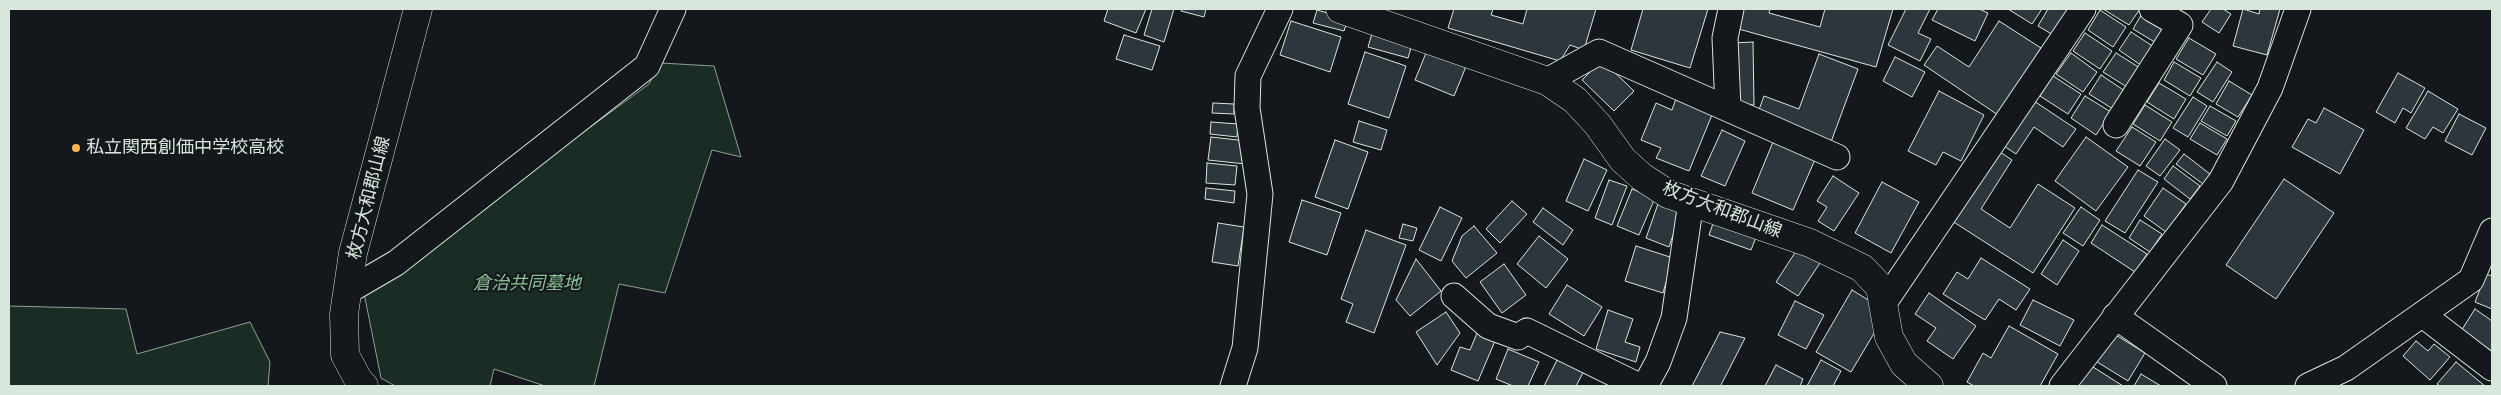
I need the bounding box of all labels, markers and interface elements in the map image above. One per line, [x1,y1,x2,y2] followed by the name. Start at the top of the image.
[343,134,395,262] street label: 枚方大和郡山線
[86,137,284,159] place label: 私立関西創価中学校高校
[70,142,82,154] marker: 私立関西創価中学校高校
[1659,177,1785,243] street label: 枚方大和郡山線
[473,273,581,295] park label: 倉治共同墓地

